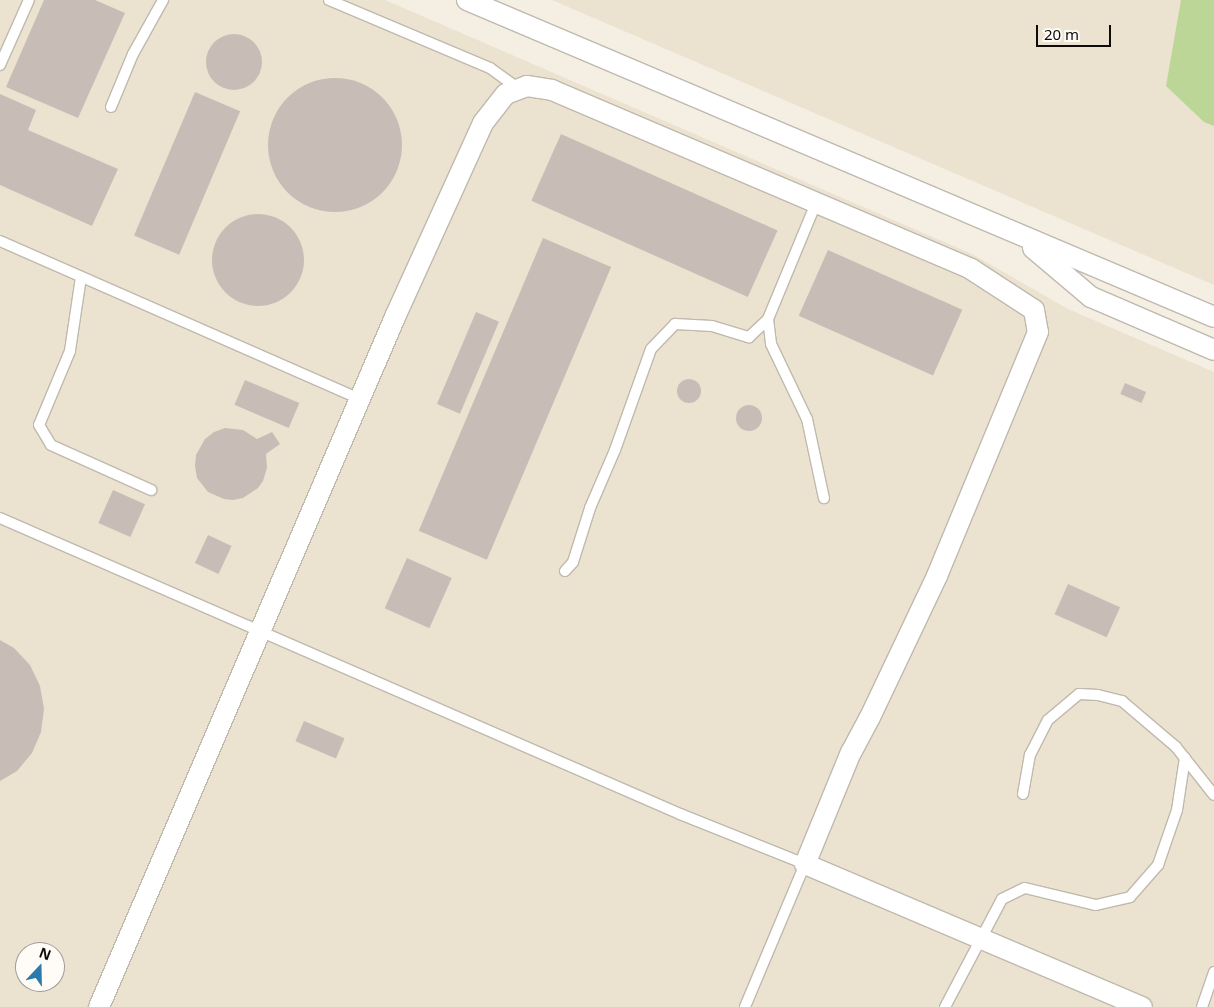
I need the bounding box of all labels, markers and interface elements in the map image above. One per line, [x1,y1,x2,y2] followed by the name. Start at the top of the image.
[1039,15,1114,47] scale bar
[1044,24,1079,44] text: 20 m
[15,942,65,992] north arrow
[36,943,54,964] text: N

